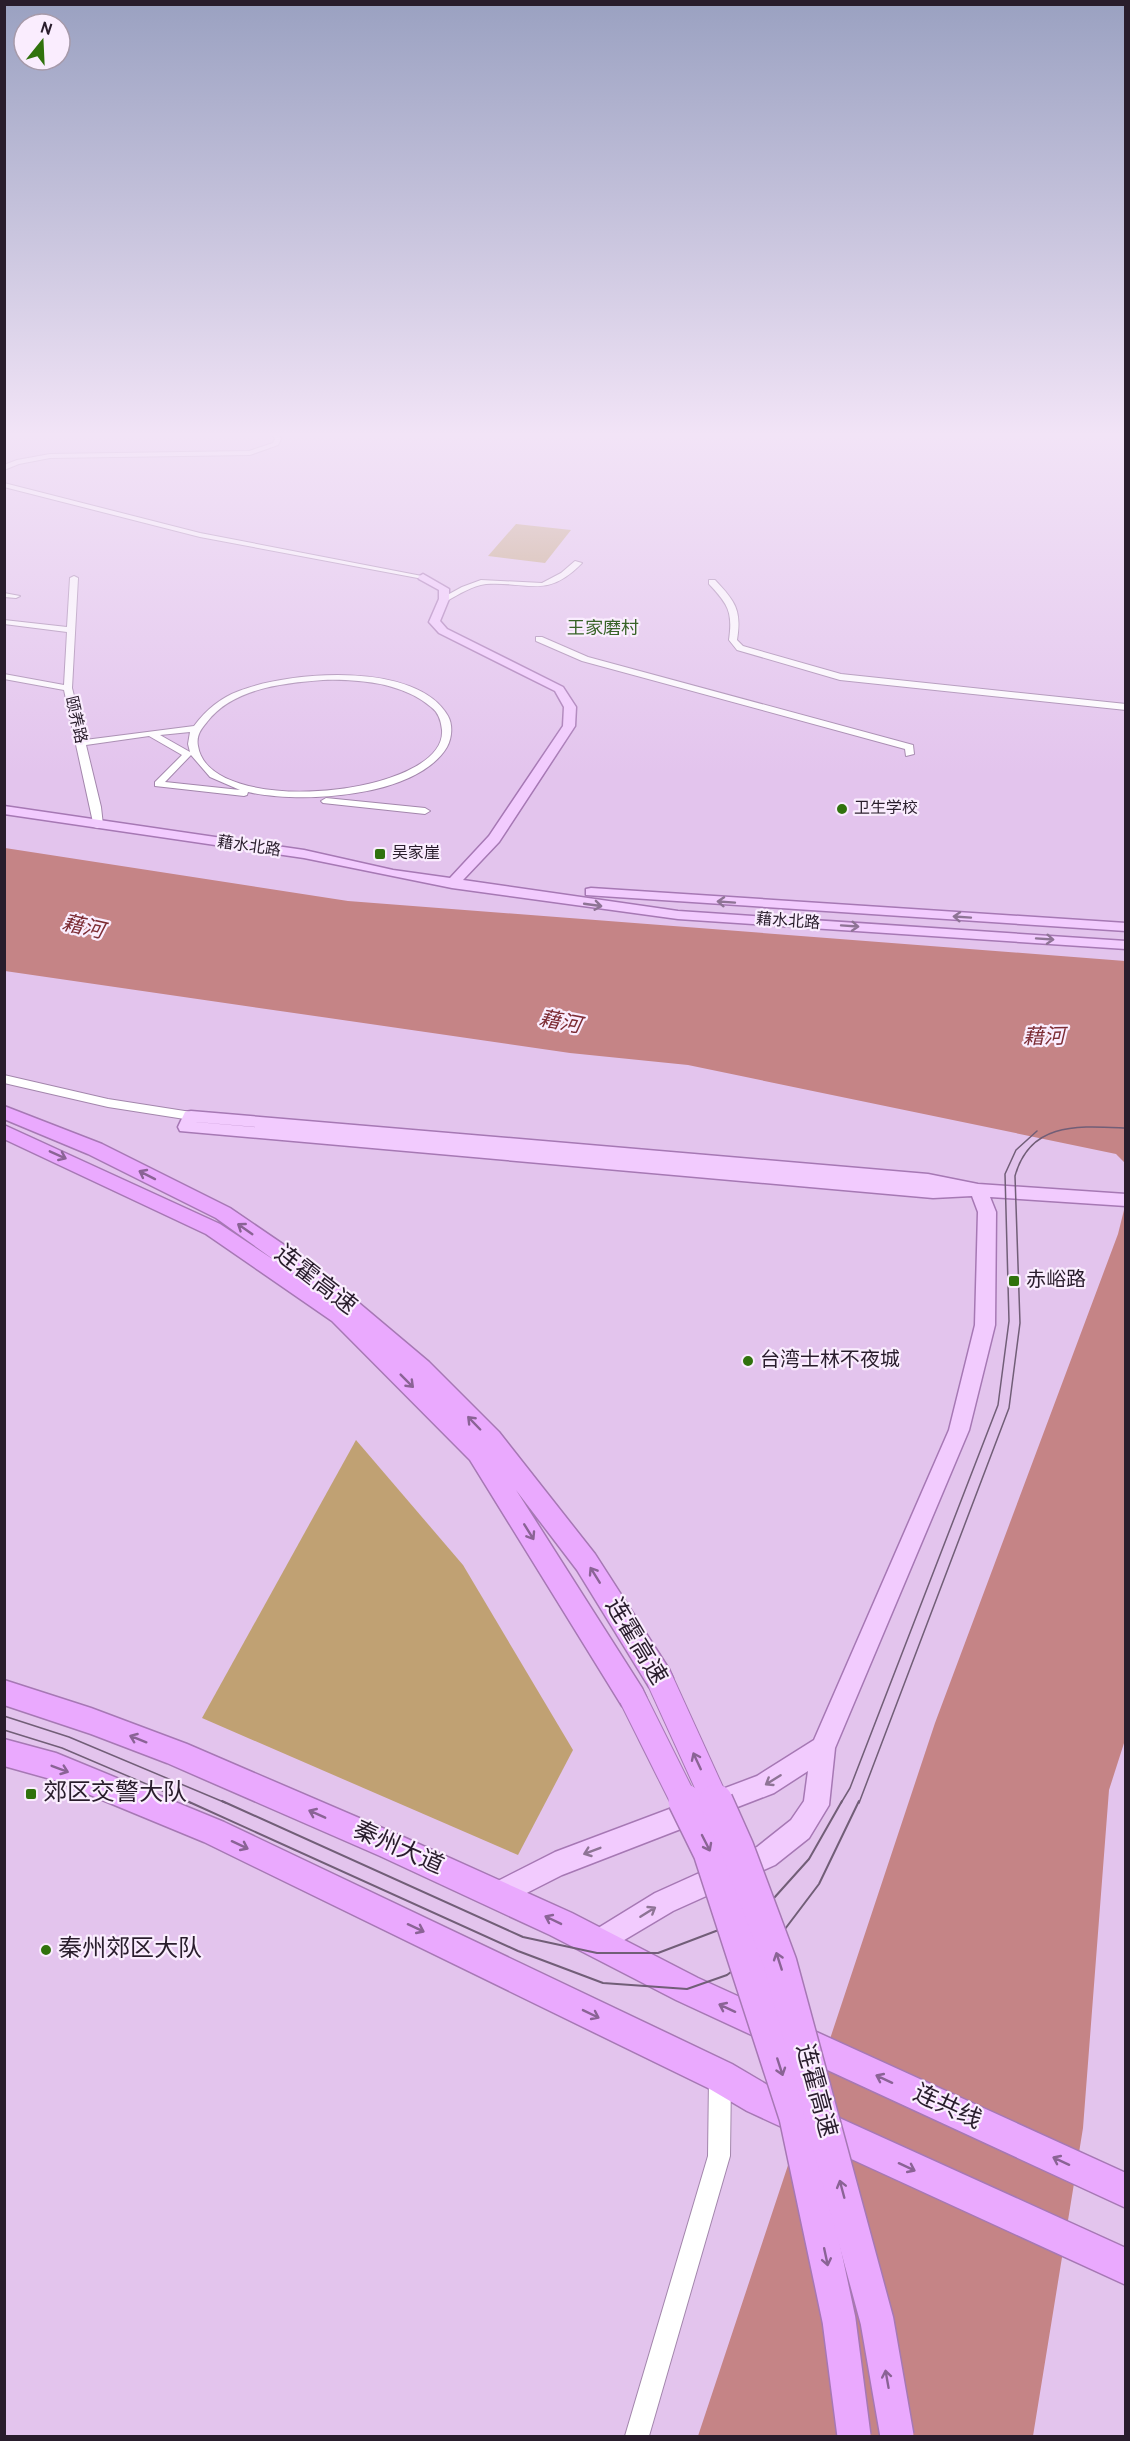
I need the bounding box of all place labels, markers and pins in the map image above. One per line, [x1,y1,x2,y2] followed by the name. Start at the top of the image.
[854,799,918,819] place label: 卫生学校
[835,802,849,816] marker: 卫生学校
[392,844,440,864] place label: 吴家崖
[373,847,387,861] marker: 吴家崖
[1026,1268,1086,1294] place label: 赤峪路
[1007,1274,1021,1288] marker: 赤峪路
[760,1348,900,1374] place label: 台湾士林不夜城
[741,1354,755,1368] marker: 台湾士林不夜城
[43,1779,187,1809] place label: 郊区交警大队
[24,1787,38,1801] marker: 郊区交警大队
[58,1935,202,1965] place label: 秦州郊区大队
[39,1943,53,1957] marker: 秦州郊区大队

